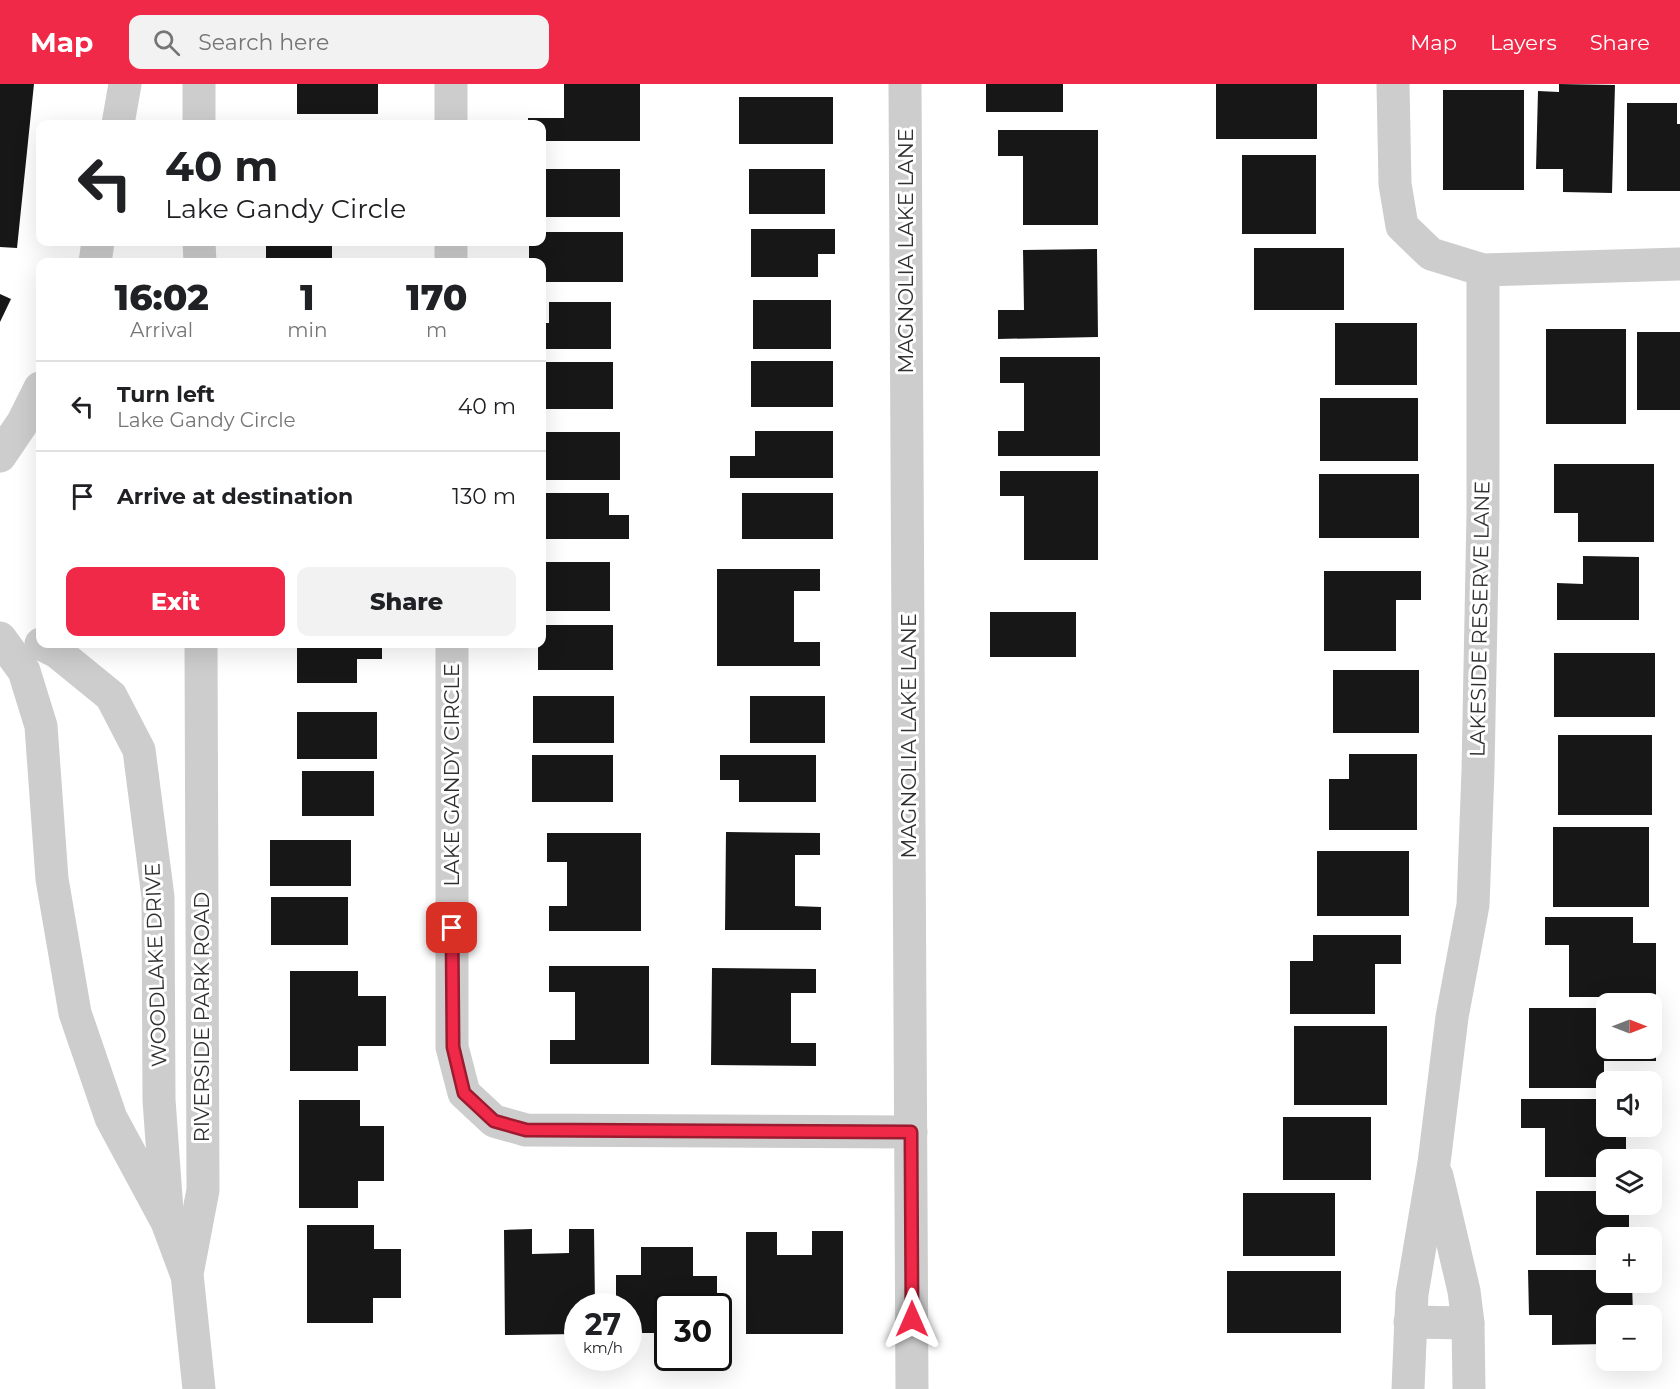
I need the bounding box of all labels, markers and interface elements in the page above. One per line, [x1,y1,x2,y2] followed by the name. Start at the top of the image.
[129,15,549,69] search box
[30,25,93,59] text: Map
[150,26,183,59] icon: search
[198,29,329,56] text: Search here
[1410,30,1457,55] text: Map
[1490,30,1557,55] text: Layers
[1590,30,1650,55] text: Share
[893,128,918,374] street label: MAGNOLIA LAKE LANE
[165,140,278,192] text: 40 m
[66,144,144,222] icon: left
[165,192,406,225] text: Lake Gandy Circle
[115,275,209,319] text: 16:02
[300,275,315,319] text: 1
[406,275,467,319] text: 170
[130,318,193,342] text: Arrival
[287,318,327,342] text: min
[426,318,447,342] text: m
[117,381,215,408] text: Turn left
[66,390,99,423] icon: left
[458,393,516,420] text: 40 m
[117,408,296,432] text: Lake Gandy Circle
[66,480,99,513] icon: arrive
[1465,481,1494,757] street label: LAKESIDE RESERVE LANE
[117,483,353,510] text: Arrive at destination
[452,483,516,510] text: 130 m
[66,567,285,636] button: Exit
[297,567,516,636] button: Share
[896,613,921,859] street label: MAGNOLIA LAKE LANE
[439,663,464,887] street label: LAKE GANDY CIRCLE
[139,862,172,1068] street label: WOODLAKE DRIVE
[189,892,214,1142] street label: RIVERSIDE PARK ROAD
[426,902,477,953] pin
[435,911,468,944] icon: arrive
[1596,993,1662,1059] north arrow
[1596,993,1662,1371] map controls
[1596,1071,1662,1137] button: sound
[1596,1149,1662,1215] button: layers
[1596,1227,1662,1293] button: +
[880,1287,944,1351] position arrow
[654,1293,732,1371] speed limit sign: 30
[1596,1305,1662,1371] button: −
[585,1306,621,1343] text: 27
[583,1338,623,1357] text: km/h

